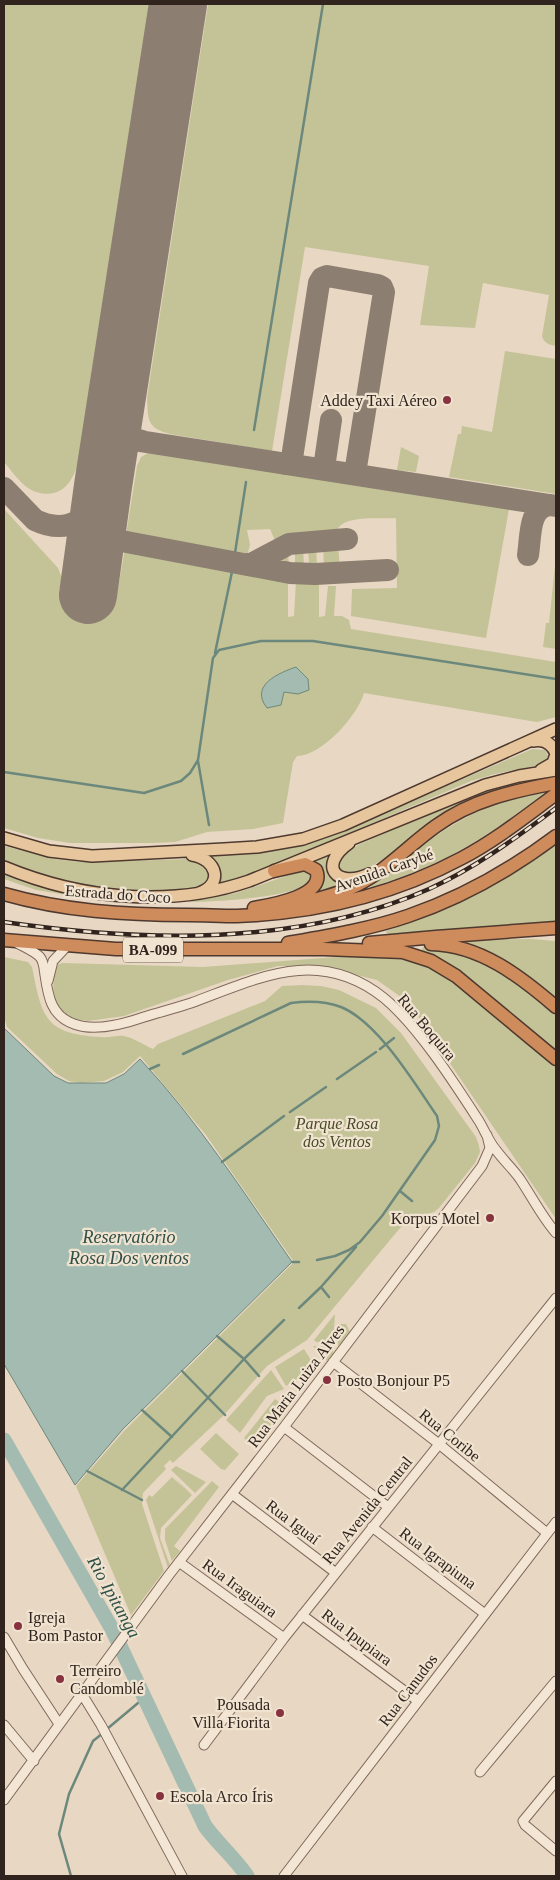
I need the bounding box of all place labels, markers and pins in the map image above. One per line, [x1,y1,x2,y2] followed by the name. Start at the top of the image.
[320,392,437,410] place label: Addey Taxi Aéreo
[441,394,453,406] marker: Addey Taxi Aéreo
[391,1210,481,1228] place label: Korpus Motel
[484,1212,496,1224] marker: Korpus Motel
[337,1372,450,1390] place label: Posto Bonjour P5
[321,1374,333,1386] marker: Posto Bonjour P5
[28,1609,104,1644] place label: Igreja Bom Pastor
[12,1620,24,1632] marker: Igreja Bom Pastor
[70,1662,144,1697] place label: Terreiro Candomblé
[54,1673,66,1685] marker: Terreiro Candomblé
[192,1696,270,1731] place label: Pousada Villa Fiorita
[274,1707,286,1719] marker: Pousada Villa Fiorita
[170,1787,273,1805] place label: Escola Arco Íris
[154,1790,166,1802] marker: Escola Arco Íris

